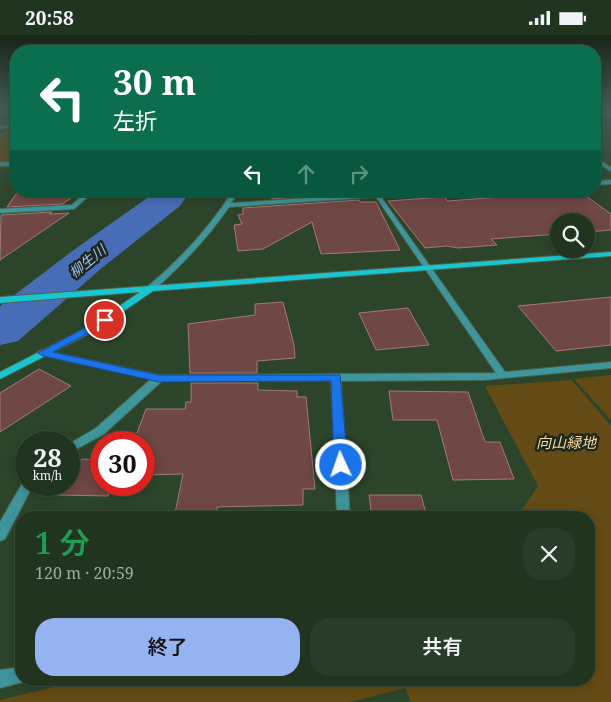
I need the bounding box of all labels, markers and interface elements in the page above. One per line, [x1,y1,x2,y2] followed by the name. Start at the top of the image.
[25,5,74,31] text: 20:58
[113,58,196,105] text: 30 m
[30,65,95,130] icon: left
[113,105,157,135] text: 左折
[239,160,267,188] icon: left
[292,160,320,188] icon: ahead
[345,160,373,188] icon: right
[550,213,595,258] map controls
[550,213,595,258] button: search
[65,239,111,282] water label: 柳生川
[84,299,126,341] pin
[91,306,119,334] icon: arrive
[90,431,155,496] speed limit sign: 30
[536,432,598,452] park label: 向山緑地
[314,438,366,490] position arrow
[33,440,62,474] text: 28
[33,467,62,484] text: km/h
[35,522,90,563] text: 1 分
[523,528,575,580] button: close
[35,562,134,584] text: 120 m · 20:59
[35,618,300,676] button: 終了
[310,618,575,676] button: 共有

